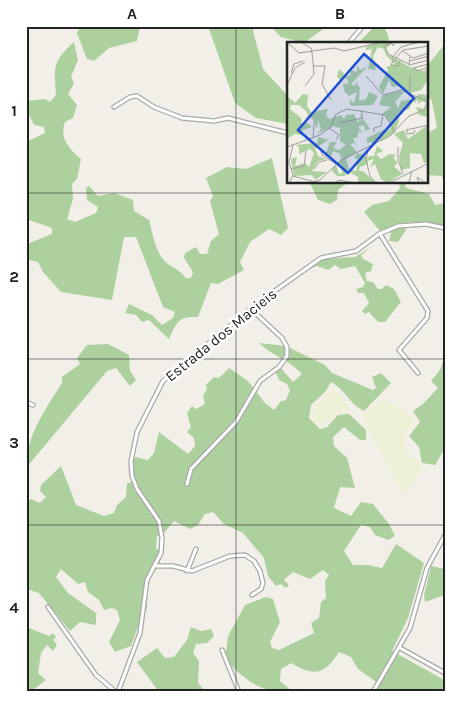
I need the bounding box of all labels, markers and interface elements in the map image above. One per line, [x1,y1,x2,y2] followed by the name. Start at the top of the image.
[127,4,137,23] text: A
[335,4,345,23] text: B
[287,42,428,184] inset map
[11,101,17,120] text: 1
[9,267,19,286] text: 2
[162,285,280,385] street label: Estrada dos Macieis
[9,433,19,452] text: 3
[9,598,19,617] text: 4

